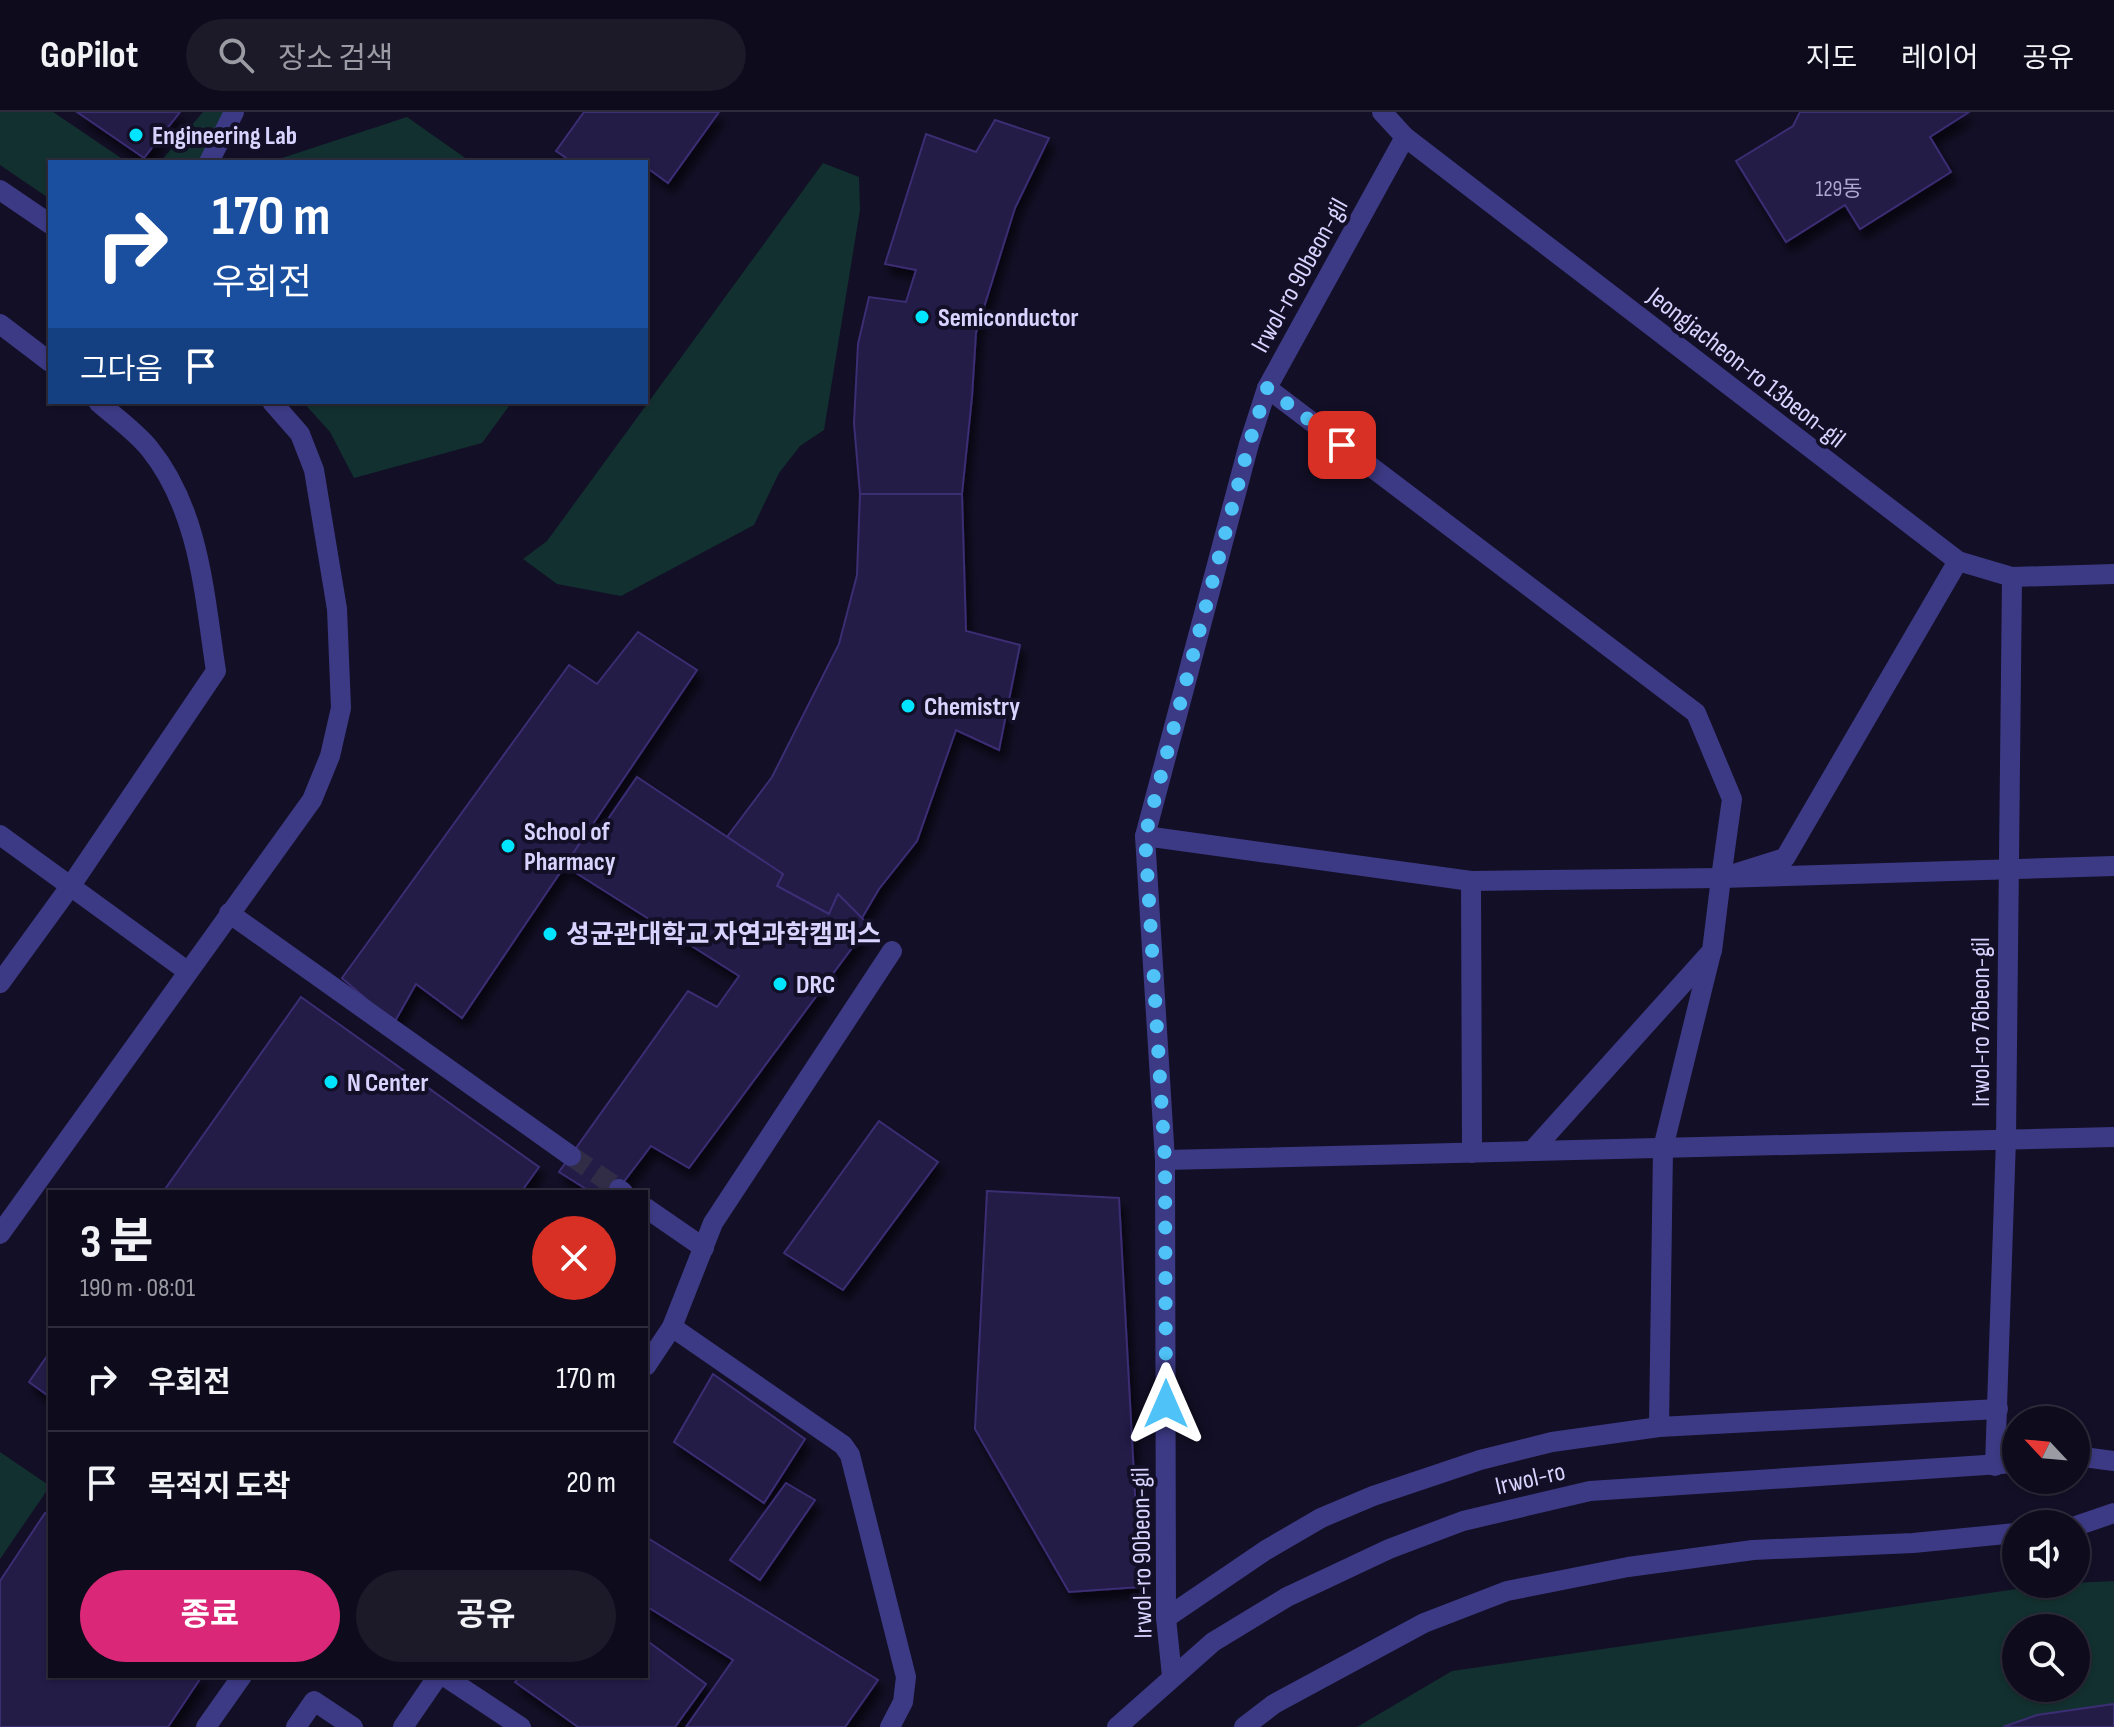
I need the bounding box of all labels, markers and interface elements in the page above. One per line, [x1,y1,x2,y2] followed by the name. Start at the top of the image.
[186,19,746,91] search box
[40,33,138,78] text: GoPilot
[214,33,258,77] icon: search
[278,41,393,77] text: 장소 검색
[1806,42,1857,75] text: 지도
[1901,42,1978,75] text: 레이어
[2022,42,2074,75] text: 공유
[152,121,297,152] place label: Engineering Lab
[127,126,145,144] marker: Engineering Lab
[1816,176,1863,203] house number: 129동
[212,184,330,251] text: 170 m
[80,192,184,296] icon: right
[1245,193,1355,358] street label: Irwol-ro 90beon-gil
[212,262,311,305] text: 우회전
[1640,281,1851,455] street label: Jeongjacheon-ro 13beon-gil
[938,303,1079,334] place label: Semiconductor
[913,308,931,326] marker: Semiconductor
[179,344,223,388] icon: arrive
[80,352,163,388] text: 그다음
[1308,411,1376,479] pin
[1320,423,1364,467] icon: arrive
[924,692,1020,723] place label: Chemistry
[899,697,917,715] marker: Chemistry
[524,817,616,878] place label: School of Pharmacy
[499,837,517,855] marker: School of Pharmacy
[566,920,881,951] place label: 성균관대학교 자연과학캠퍼스
[541,925,559,943] marker: 성균관대학교 자연과학캠퍼스
[1966,937,1997,1107] street label: Irwol-ro 76beon-gil
[796,970,835,1001] place label: DRC
[771,975,789,993] marker: DRC
[347,1068,429,1099] place label: N Center
[322,1073,340,1091] marker: N Center
[80,1214,153,1271] text: 3 분
[532,1216,616,1300] button: close
[80,1273,195,1304] text: 190 m · 08:01
[80,1357,124,1401] icon: right
[556,1361,616,1397] text: 170 m
[1124,1362,1208,1446] position arrow
[148,1365,231,1401] text: 우회전
[2002,1406,2090,1494] north arrow
[2002,1406,2090,1702] map controls
[1492,1456,1568,1503] street label: Irwol-ro
[80,1461,124,1505] icon: arrive
[566,1465,616,1501] text: 20 m
[1126,1467,1159,1639] street label: Irwol-ro 90beon-gil
[148,1469,291,1505] text: 목적지 도착
[2002,1510,2090,1598] button: sound
[80,1570,340,1662] button: 종료
[356,1570,616,1662] button: 공유
[2002,1614,2090,1702] button: search

